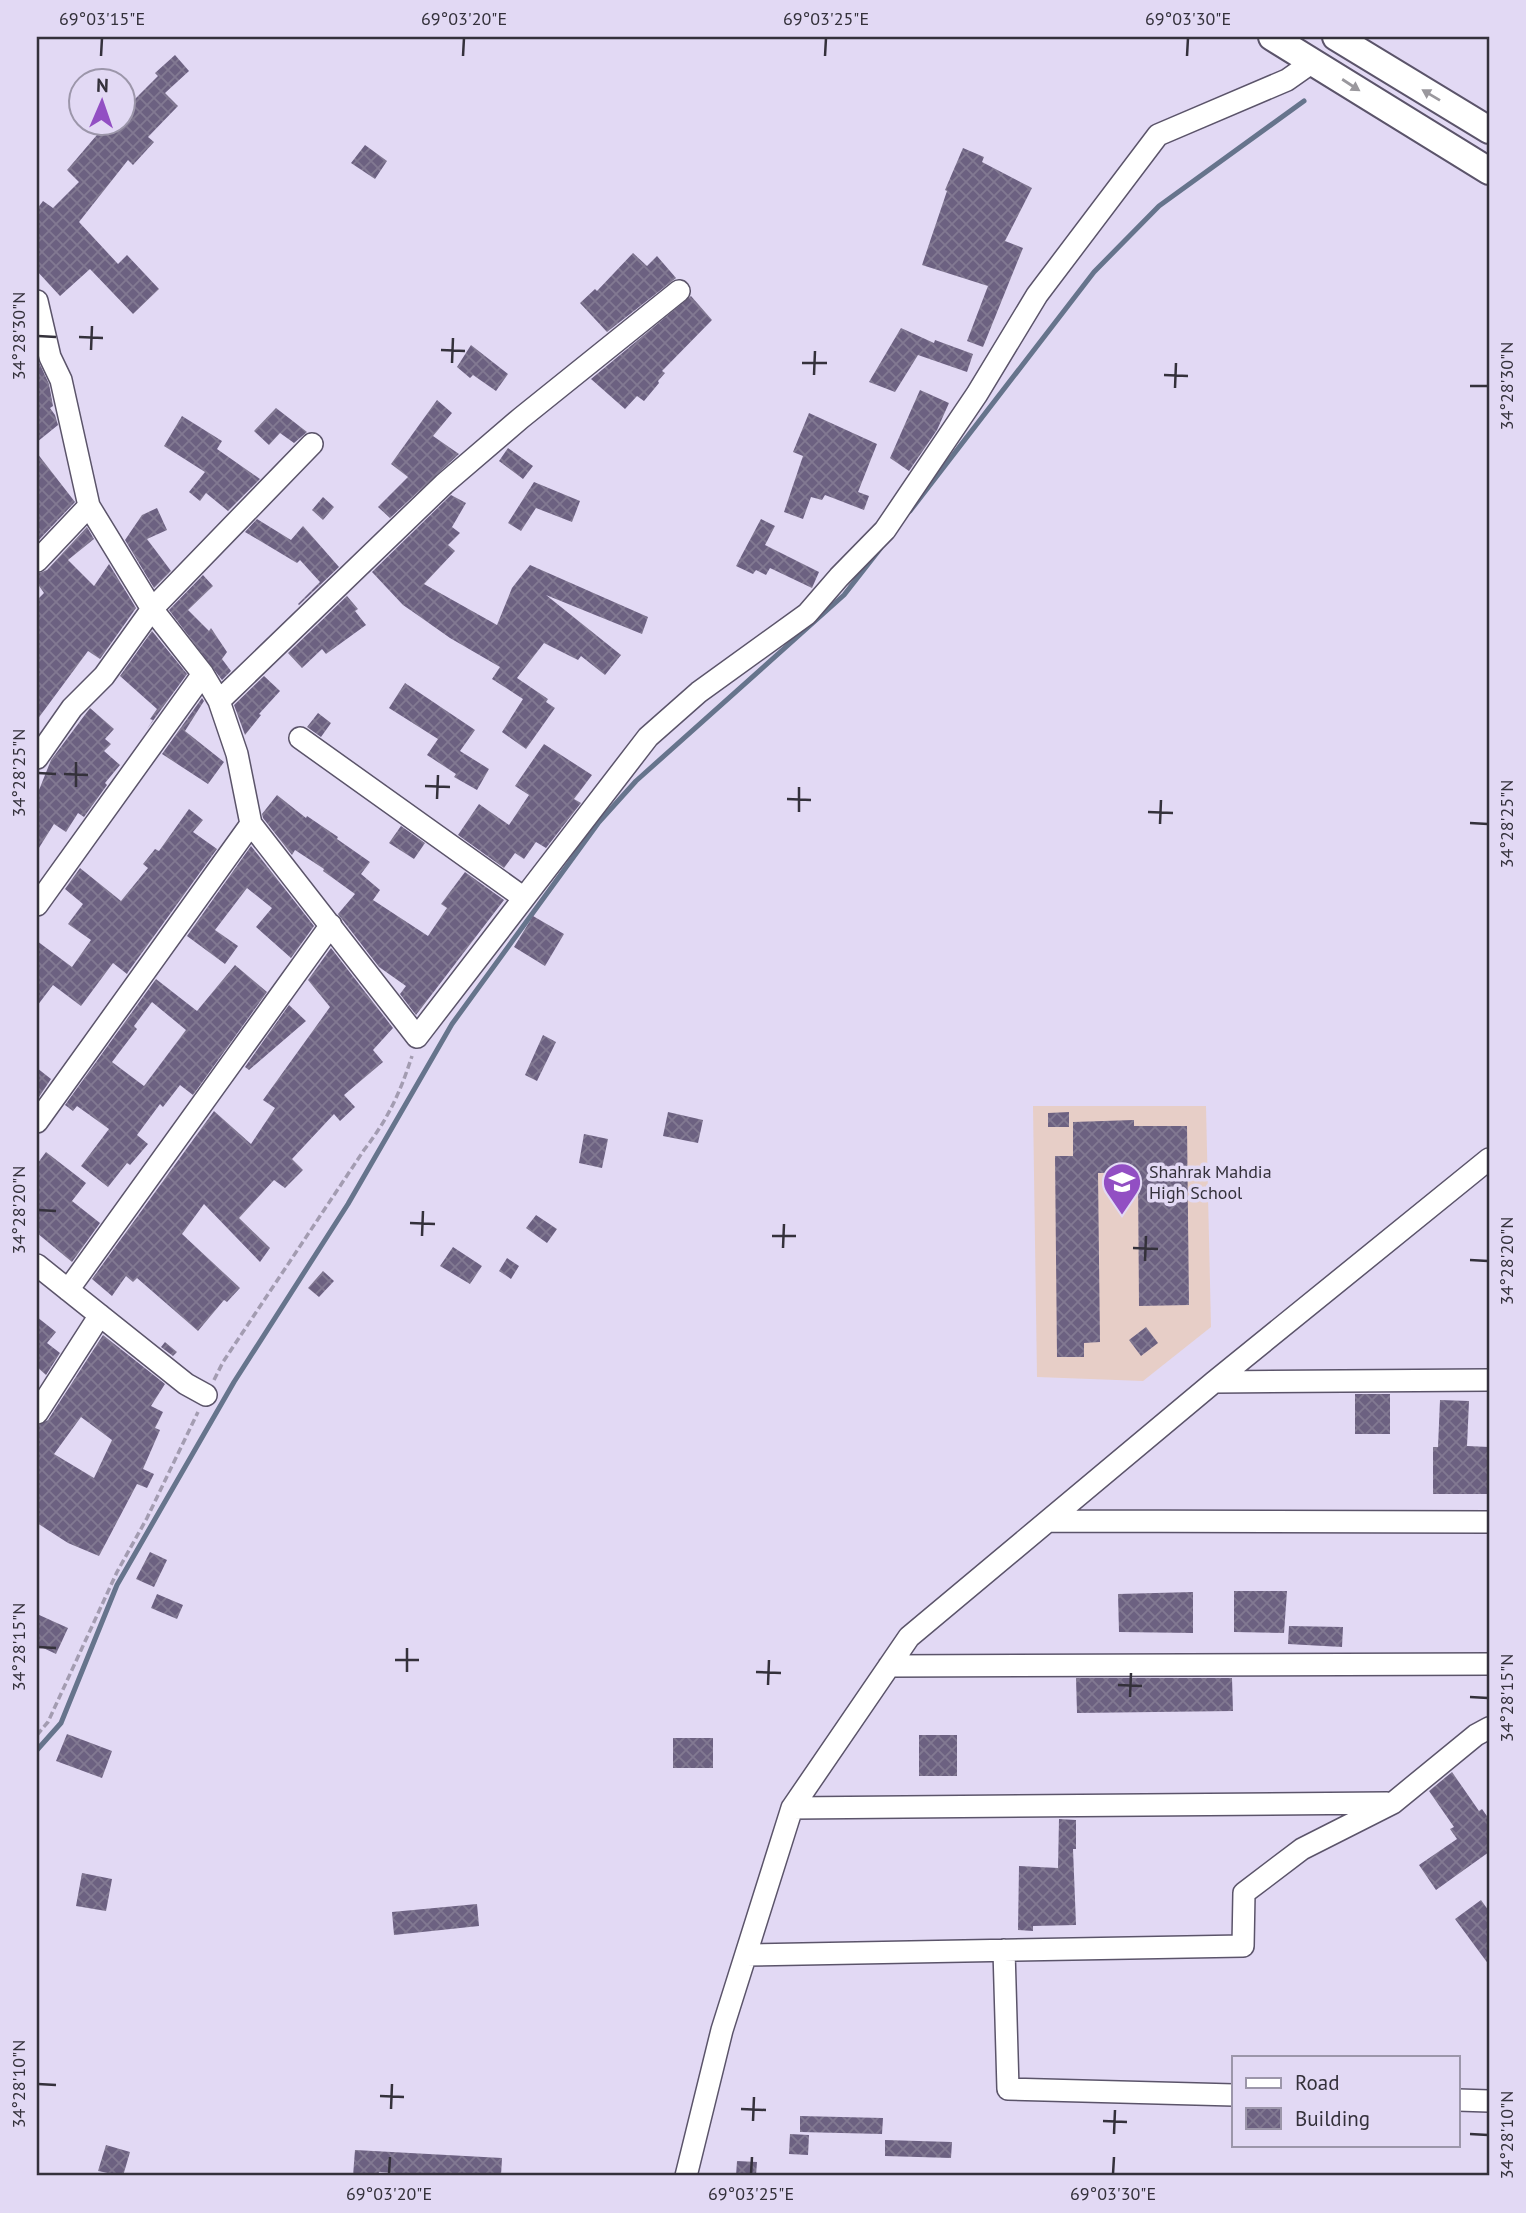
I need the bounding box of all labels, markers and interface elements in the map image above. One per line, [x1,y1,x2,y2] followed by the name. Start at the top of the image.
[59,7,145,30] text: 69°03'15"E
[421,7,507,30] text: 69°03'20"E
[783,7,869,30] text: 69°03'25"E
[1145,7,1231,30] text: 69°03'30"E
[66,66,136,136] north arrow
[96,73,109,97] text: N
[1342,79,1361,92] one-way arrow
[1421,88,1440,101] one-way arrow
[7,292,30,380] text: 34°28'30"N
[1495,342,1518,430] text: 34°28'30"N
[7,729,30,817] text: 34°28'25"N
[1495,780,1518,868] text: 34°28'25"N
[1149,1160,1272,1204] place label: Shahrak Mahdia High School
[1101,1161,1143,1216] school or university icon: Shahrak Mahdia High School
[7,1166,30,1254] text: 34°28'20"N
[1495,1217,1518,1305] text: 34°28'20"N
[7,1603,30,1691] text: 34°28'15"N
[1495,1654,1518,1742] text: 34°28'15"N
[7,2040,30,2128] text: 34°28'10"N
[1232,2056,1460,2146] legend
[1295,2069,1339,2096] text: Road
[1495,2091,1518,2179] text: 34°28'10"N
[1295,2105,1370,2132] text: Building
[346,2182,432,2205] text: 69°03'20"E
[708,2182,794,2205] text: 69°03'25"E
[1070,2182,1156,2205] text: 69°03'30"E

